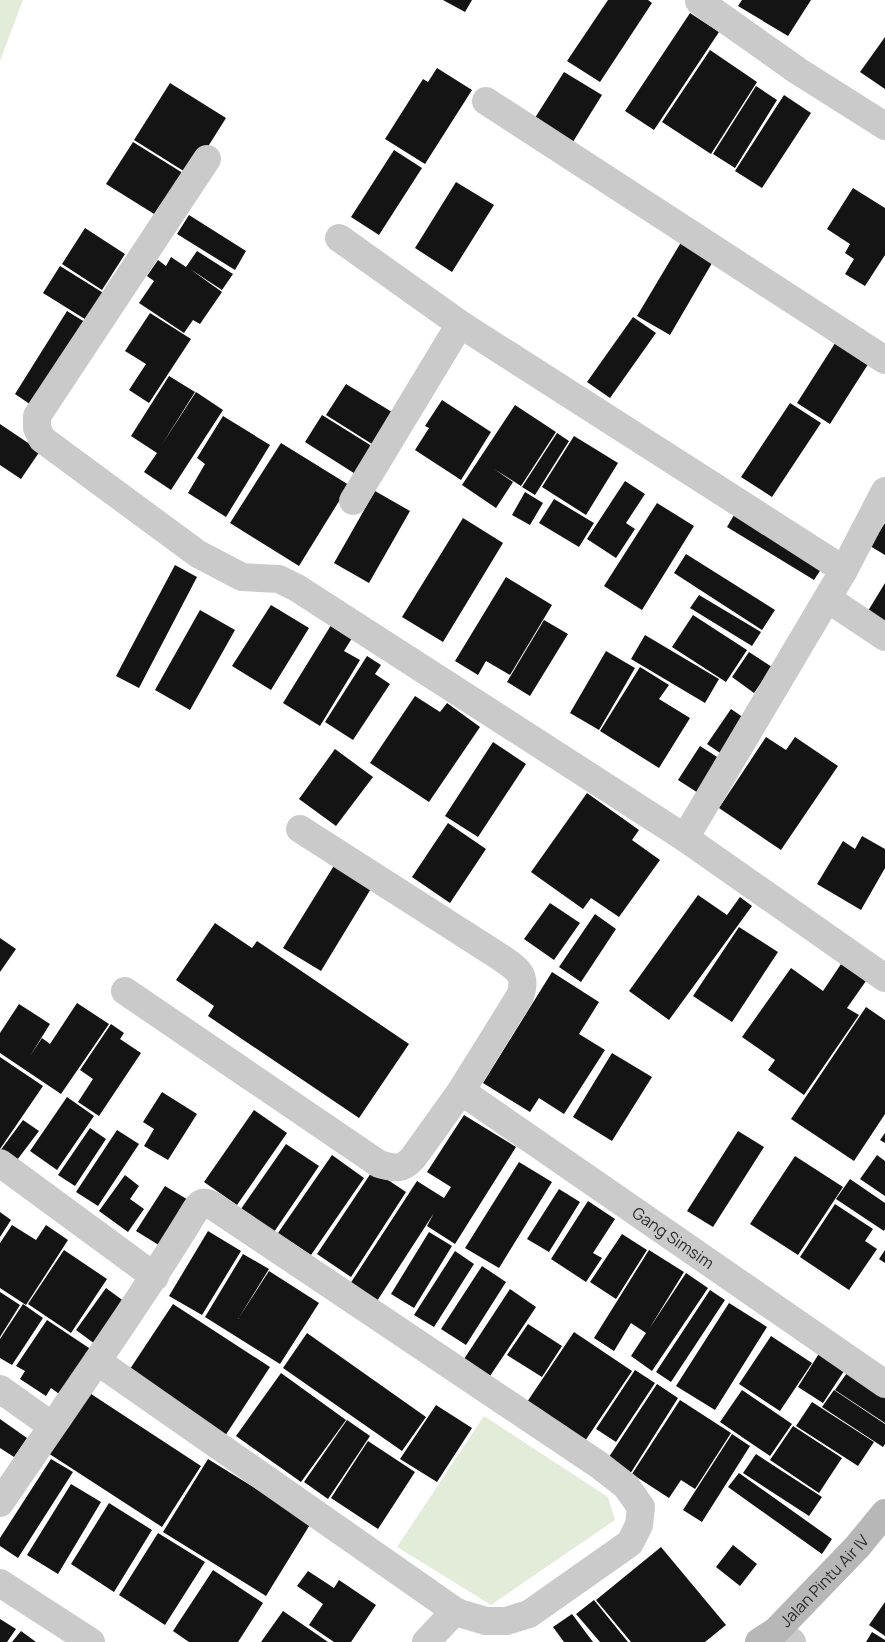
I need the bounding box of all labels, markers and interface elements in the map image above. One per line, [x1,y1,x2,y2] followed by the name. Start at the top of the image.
[628,1202,719,1274] street label: Gang Simsim
[775,1530,874,1632] street label: Jalan Pintu Air IV

